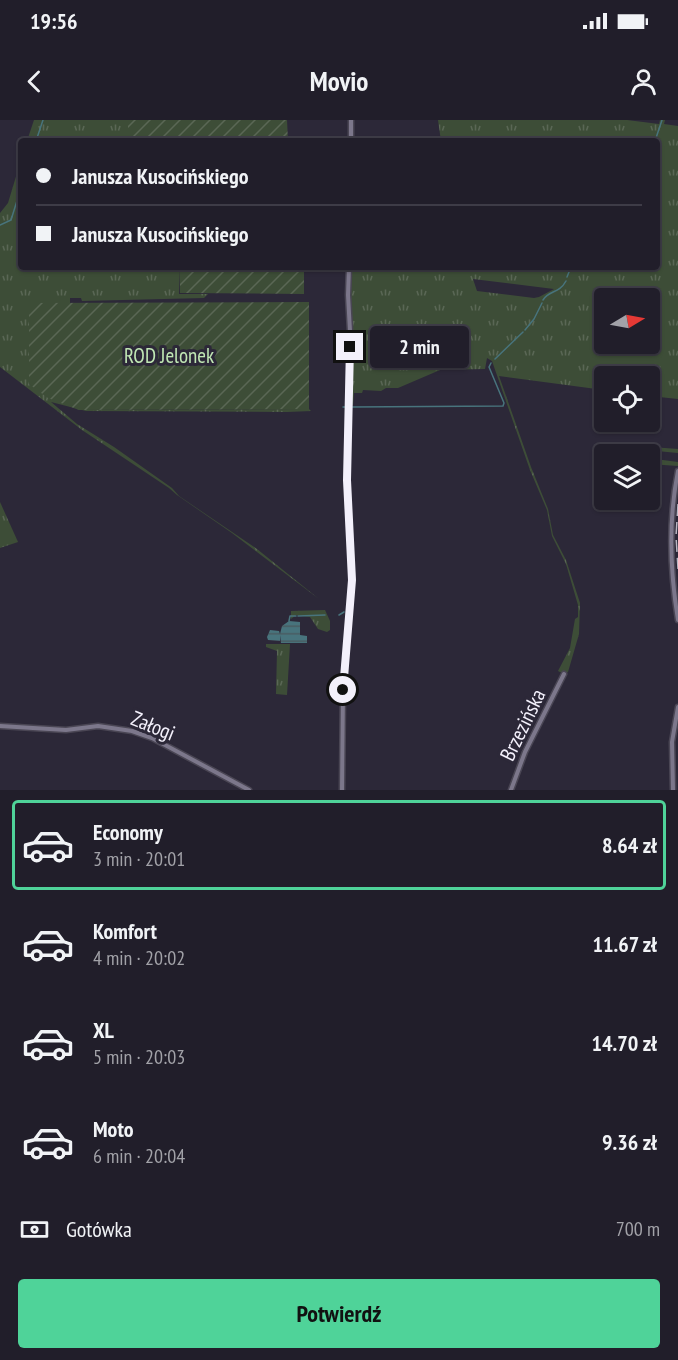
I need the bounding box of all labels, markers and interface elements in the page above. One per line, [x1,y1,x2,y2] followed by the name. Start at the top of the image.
[30,7,78,35] text: 19:56
[310,64,368,98] text: Movio
[18,65,51,98] icon: back
[627,65,660,98] icon: person
[72,162,248,190] text: Janusza Kusocińskiego
[72,220,248,248] text: Janusza Kusocińskiego
[594,288,660,354] north arrow
[594,288,660,510] map controls
[371,326,470,368] callout: 2 min
[336,333,363,360] route end
[399,334,440,360] text: 2 min
[124,342,214,369] park label: ROD Jelonek
[594,366,660,432] button: locate
[594,444,660,510] button: layers
[329,676,356,703] route start
[494,685,551,765] street label: Brzezińska
[127,705,179,746] street label: Załogi
[21,818,75,872] icon: car
[93,818,163,846] text: Economy
[602,831,657,859] text: 8.64 zł
[93,846,185,872] text: 3 min · 20:01
[21,917,75,971] icon: car
[93,917,157,945] text: Komfort
[592,930,657,958] text: 11.67 zł
[93,945,185,971] text: 4 min · 20:02
[21,1016,75,1070] icon: car
[93,1016,114,1044] text: XL
[592,1029,657,1057] text: 14.70 zł
[93,1044,185,1070] text: 5 min · 20:03
[21,1115,75,1169] icon: car
[93,1115,134,1143] text: Moto
[602,1128,657,1156] text: 9.36 zł
[93,1143,185,1169] text: 6 min · 20:04
[18,1213,51,1246] icon: cash
[66,1215,132,1243] text: Gotówka
[616,1216,660,1242] text: 700 m
[18,1279,660,1348] button: Potwierdź

